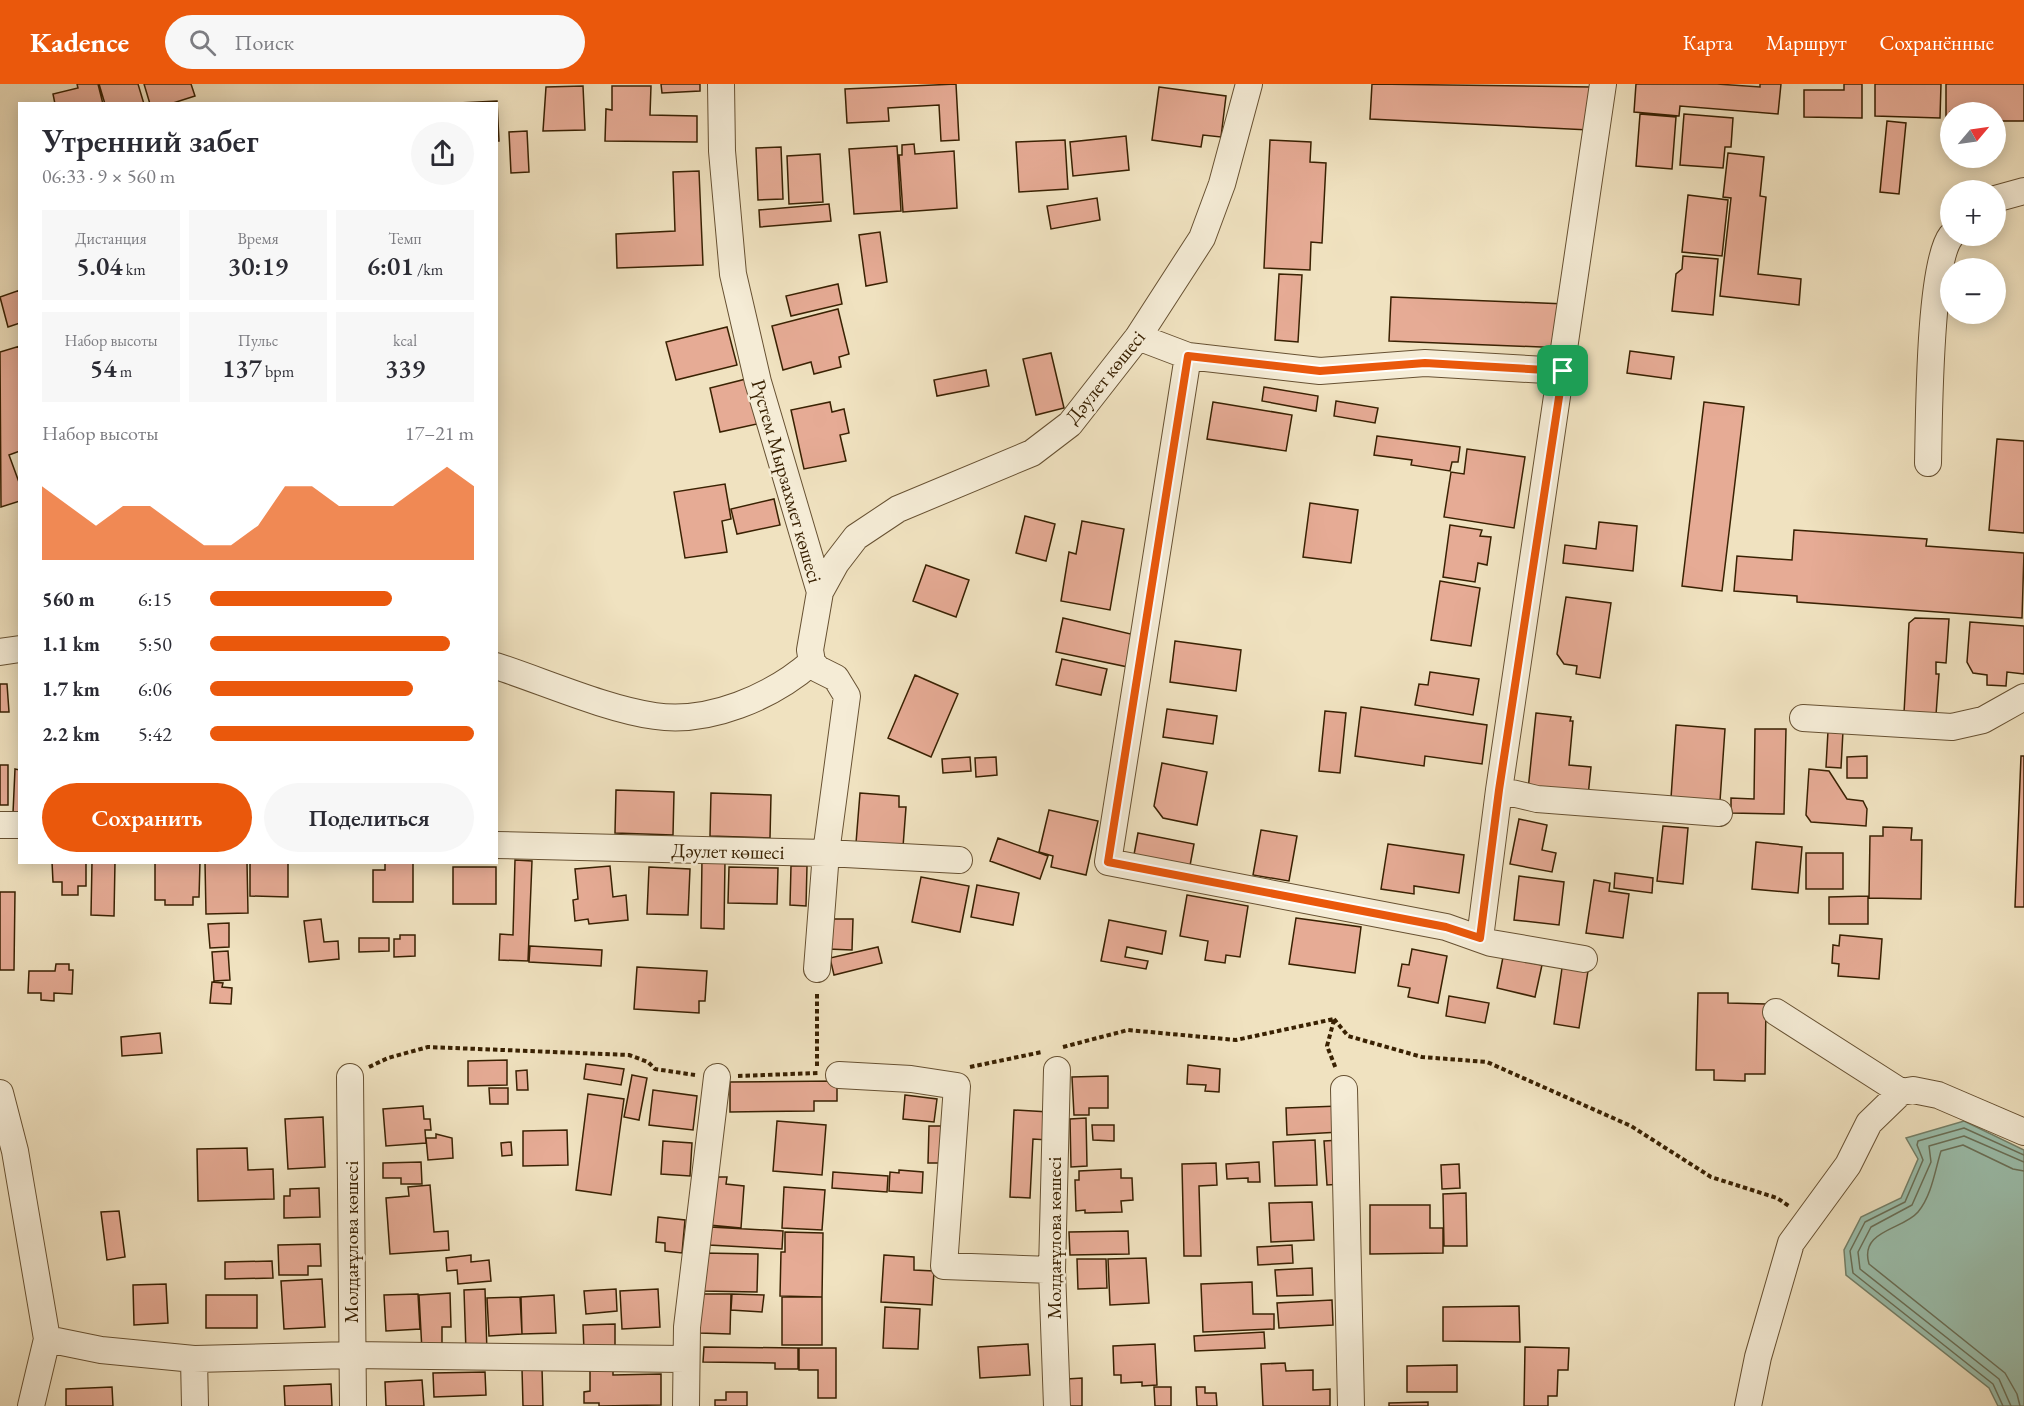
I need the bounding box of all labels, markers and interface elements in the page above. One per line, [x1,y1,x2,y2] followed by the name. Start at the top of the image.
[165,15,585,69] search box
[30,24,129,60] text: Kadence
[186,26,219,59] icon: search
[234,28,294,57] text: Поиск
[1683,29,1733,56] text: Карта
[1766,29,1847,56] text: Маршрут
[1880,29,1994,56] text: Сохранённые
[1940,102,2006,168] north arrow
[1940,102,2006,324] map controls
[42,119,259,162] text: Утренний забег
[411,122,474,185] button: share
[42,163,175,189] text: 06:33 · 9 × 560 m
[1940,180,2006,246] button: +
[75,228,147,249] text: Дистанция
[237,228,279,249] text: Время
[388,228,422,249] text: Темп
[76,249,123,283] text: 5.04
[228,249,288,283] text: 30:19
[367,249,414,283] text: 6:01
[1940,258,2006,324] button: −
[123,259,146,280] text: km
[414,259,443,280] text: /km
[1059,325,1151,429] street label: Дәулет көшесі
[64,330,158,351] text: Набор высоты
[238,330,278,351] text: Пульс
[393,330,417,351] text: kcal
[1537,345,1588,396] pin
[90,351,117,385] text: 54
[222,351,262,385] text: 137
[385,351,425,385] text: 339
[1546,354,1579,387] icon: arrive
[117,361,132,382] text: m
[262,361,294,382] text: bpm
[745,376,829,586] street label: Рүстем Мырзахмет көшесі
[42,420,158,446] text: Набор высоты
[405,420,474,446] text: 17–21 m
[42,586,95,612] text: 560 m
[138,586,172,612] text: 6:15
[42,631,100,657] text: 1.1 km
[138,631,172,657] text: 5:50
[42,676,100,702] text: 1.7 km
[138,676,172,702] text: 6:06
[42,721,100,747] text: 2.2 km
[138,721,172,747] text: 5:42
[42,783,252,852] button: Сохранить
[264,783,474,852] button: Поделиться
[671,837,785,865] street label: Дәулет көшесі
[1041,1157,1067,1319] street label: Молдағұлова көшесі
[338,1161,364,1323] street label: Молдағұлова көшесі

